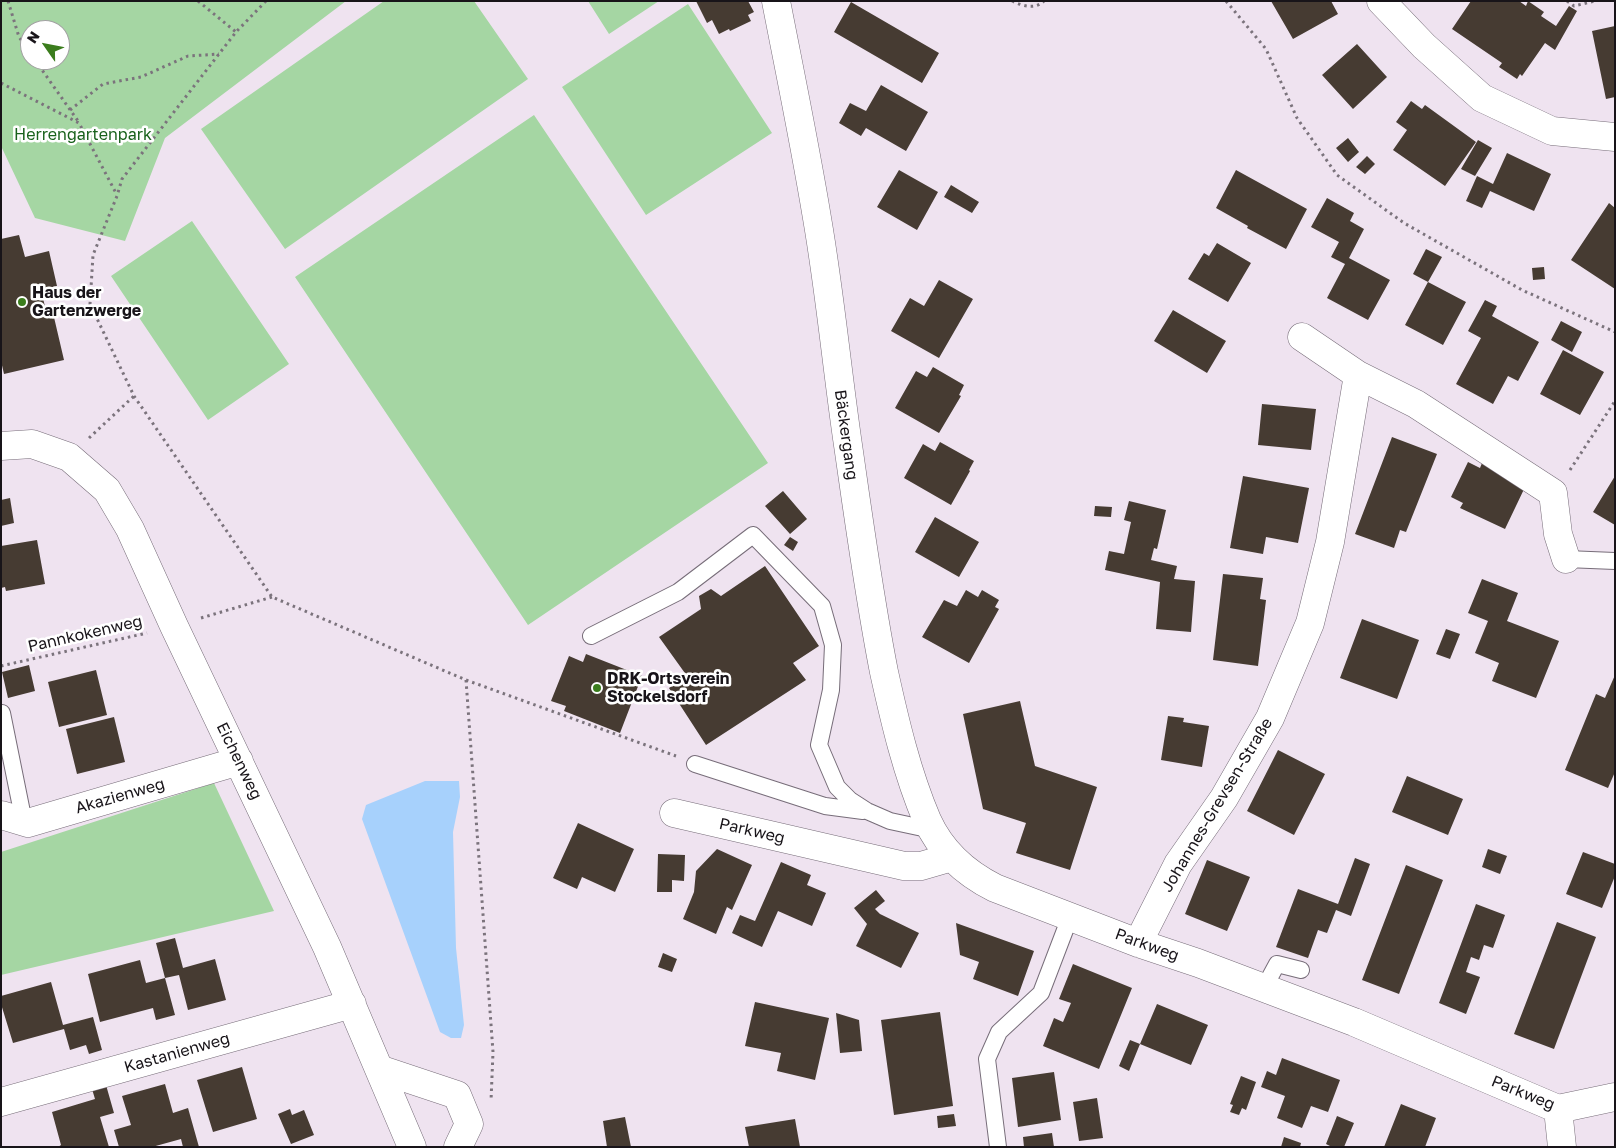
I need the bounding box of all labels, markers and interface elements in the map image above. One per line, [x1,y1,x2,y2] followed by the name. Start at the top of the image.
[20,20,70,70] north arrow
[23,28,43,46] text: N
[14,125,152,145] park label: Herrengartenpark
[32,283,141,321] place label: Haus der Gartenzwerge
[16,296,28,308] marker: Haus der Gartenzwerge
[830,389,862,481] street label: Bäckergang
[26,611,144,657] street label: Pannkokenweg
[607,669,730,707] place label: DRK-Ortsverein Stockelsdorf
[591,682,603,694] marker: DRK-Ortsverein Stockelsdorf
[1157,714,1277,896] street label: Johannes-Grevsen-Straße
[212,719,266,803] street label: Eichenweg
[73,774,167,818] street label: Akazienweg
[717,814,787,848] street label: Parkweg
[1112,925,1182,965] street label: Parkweg
[122,1029,232,1077] street label: Kastanienweg
[1488,1072,1558,1114] street label: Parkweg

